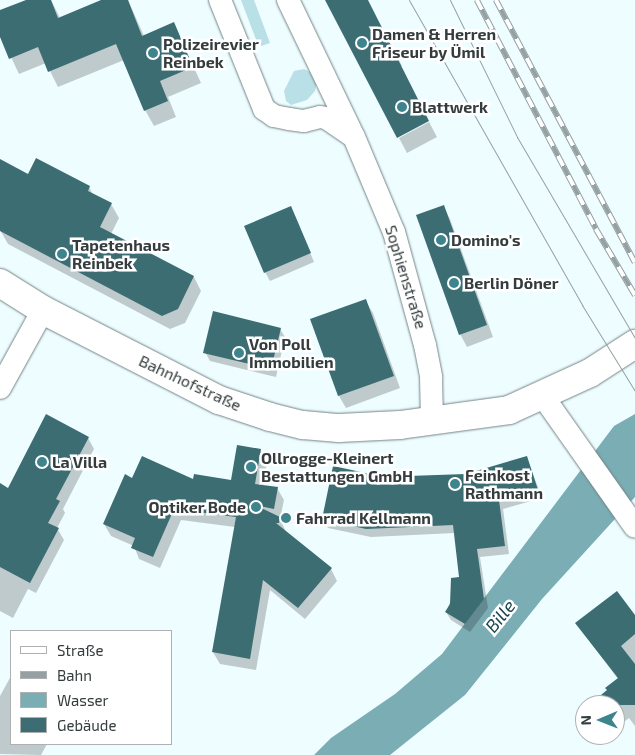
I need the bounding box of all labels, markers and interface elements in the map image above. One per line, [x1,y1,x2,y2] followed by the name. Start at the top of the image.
[372,24,496,62] place label: Damen & Herren Friseur by Ümil
[163,34,259,72] place label: Polizeirevier Reinbek
[356,37,368,49] marker: Damen & Herren Friseur by Ümil
[147,47,159,59] marker: Polizeirevier Reinbek
[412,97,488,117] place label: Blattwerk
[396,101,408,113] marker: Blattwerk
[381,223,431,331] street label: Sophienstraße
[451,230,521,250] place label: Domino's
[435,234,447,246] marker: Domino's
[72,235,170,273] place label: Tapetenhaus Reinbek
[56,248,68,260] marker: Tapetenhaus Reinbek
[464,273,559,293] place label: Berlin Döner
[448,277,460,289] marker: Berlin Döner
[249,334,334,372] place label: Von Poll Immobilien
[233,347,245,359] marker: Von Poll Immobilien
[136,351,244,415] street label: Bahnhofstraße
[261,448,413,486] place label: Ollrogge-Kleinert Bestattungen GmbH
[52,452,107,472] place label: La Villa
[36,456,48,468] marker: La Villa
[245,461,257,473] marker: Ollrogge-Kleinert Bestattungen GmbH
[465,465,543,503] place label: Feinkost Rathmann
[449,478,461,490] marker: Feinkost Rathmann
[148,497,246,517] place label: Optiker Bode
[250,501,262,513] marker: Optiker Bode
[296,508,431,528] place label: Fahrrad Kellmann
[280,512,292,524] marker: Fahrrad Kellmann
[480,595,520,637] water label: Bille
[10,630,172,745] legend
[57,641,103,659] text: Straße
[57,666,92,684] text: Bahn
[57,691,109,709] text: Wasser
[575,695,625,745] north arrow
[577,715,594,725] text: N
[57,716,116,734] text: Gebäude

